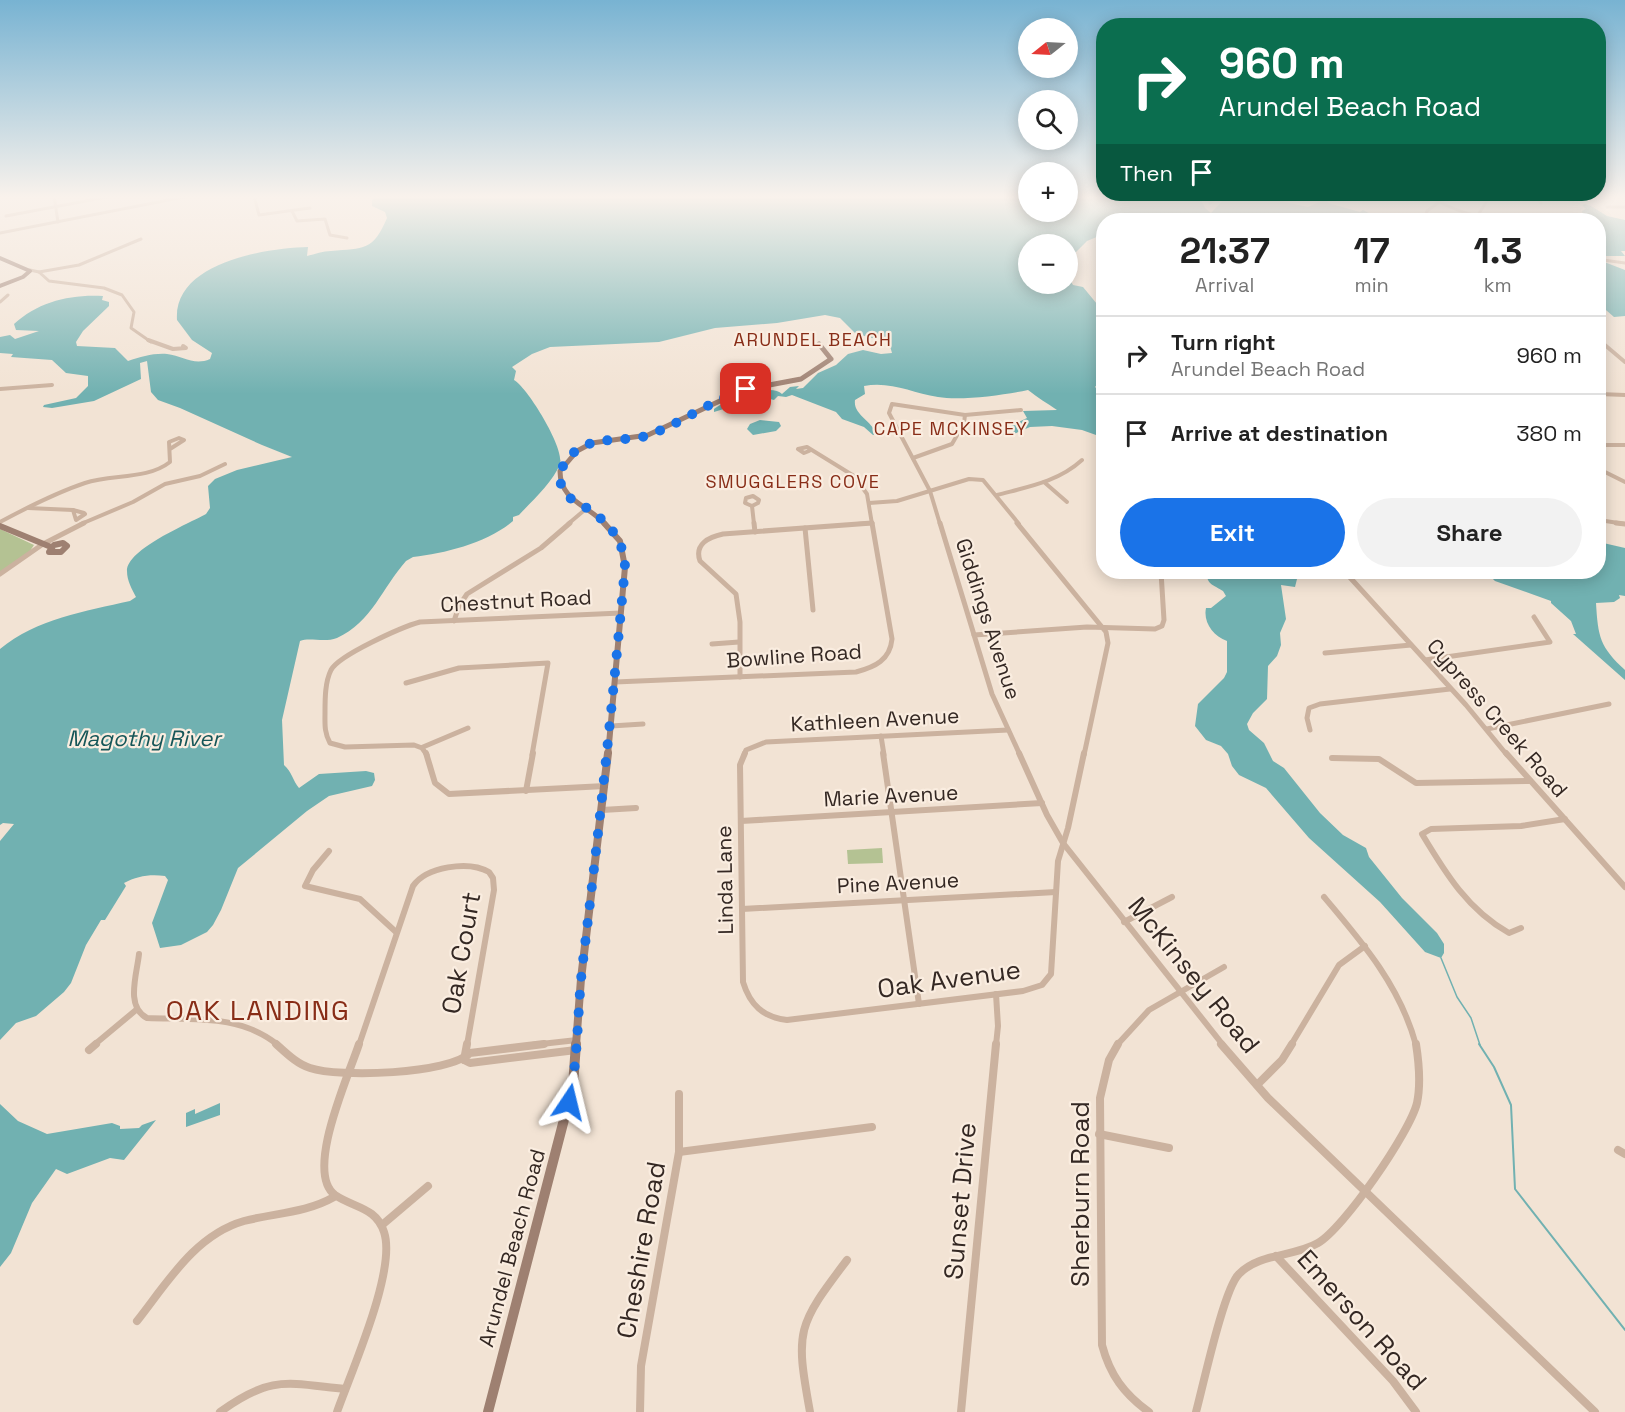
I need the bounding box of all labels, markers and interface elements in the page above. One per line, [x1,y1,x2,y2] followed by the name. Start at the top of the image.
[1018,18,1078,78] north arrow
[1018,18,1078,294] map controls
[1219,37,1345,90] text: 960 m
[1120,42,1198,120] icon: right
[1219,89,1481,124] text: Arundel Beach Road
[1018,90,1078,150] button: search
[1185,156,1218,189] icon: arrive
[1120,159,1173,187] text: Then
[1018,162,1078,222] button: +
[1180,228,1270,274] text: 21:37
[1354,228,1390,274] text: 17
[1473,228,1522,274] text: 1.3
[1018,234,1078,294] button: −
[1195,272,1254,298] text: Arrival
[1354,272,1389,298] text: min
[1484,272,1512,298] text: km
[734,328,892,351] district label: ARUNDEL BEACH
[1171,328,1276,356] text: Turn right
[1120,339,1153,372] icon: right
[1516,341,1582,369] text: 960 m
[1171,356,1365,382] text: Arundel Beach Road
[720,363,771,414] pin
[729,372,762,405] icon: arrive
[874,417,1028,440] district label: CAPE MCKINSEY
[1120,417,1153,450] icon: arrive
[1171,419,1388,447] text: Arrive at destination
[1516,419,1582,447] text: 380 m
[706,470,880,493] district label: SMUGGLERS COVE
[1120,498,1345,567] button: Exit
[1357,498,1582,567] button: Share
[950,535,1027,703] street label: Giddings Avenue
[440,583,592,618] street label: Chestnut Road
[1421,633,1574,803] street label: Cypress Creek Road
[725,637,863,674] street label: Bowline Road
[790,702,960,737] street label: Kathleen Avenue
[67,724,223,752] water label: Magothy River
[823,778,959,813] street label: Marie Avenue
[710,825,739,935] street label: Linda Lane
[836,866,960,899] street label: Pine Avenue
[434,889,488,1017] street label: Oak Court
[1120,890,1268,1060] street label: McKinsey Road
[875,952,1023,1006] street label: Oak Avenue
[166,993,350,1028] district label: OAK LANDING
[537,1070,601,1134] position arrow
[1063,1101,1097,1287] street label: Sherburn Road
[936,1121,984,1281] street label: Sunset Drive
[472,1146,551,1350] street label: Arundel Beach Road
[609,1159,673,1341] street label: Cheshire Road
[1290,1242,1434,1398] street label: Emerson Road

